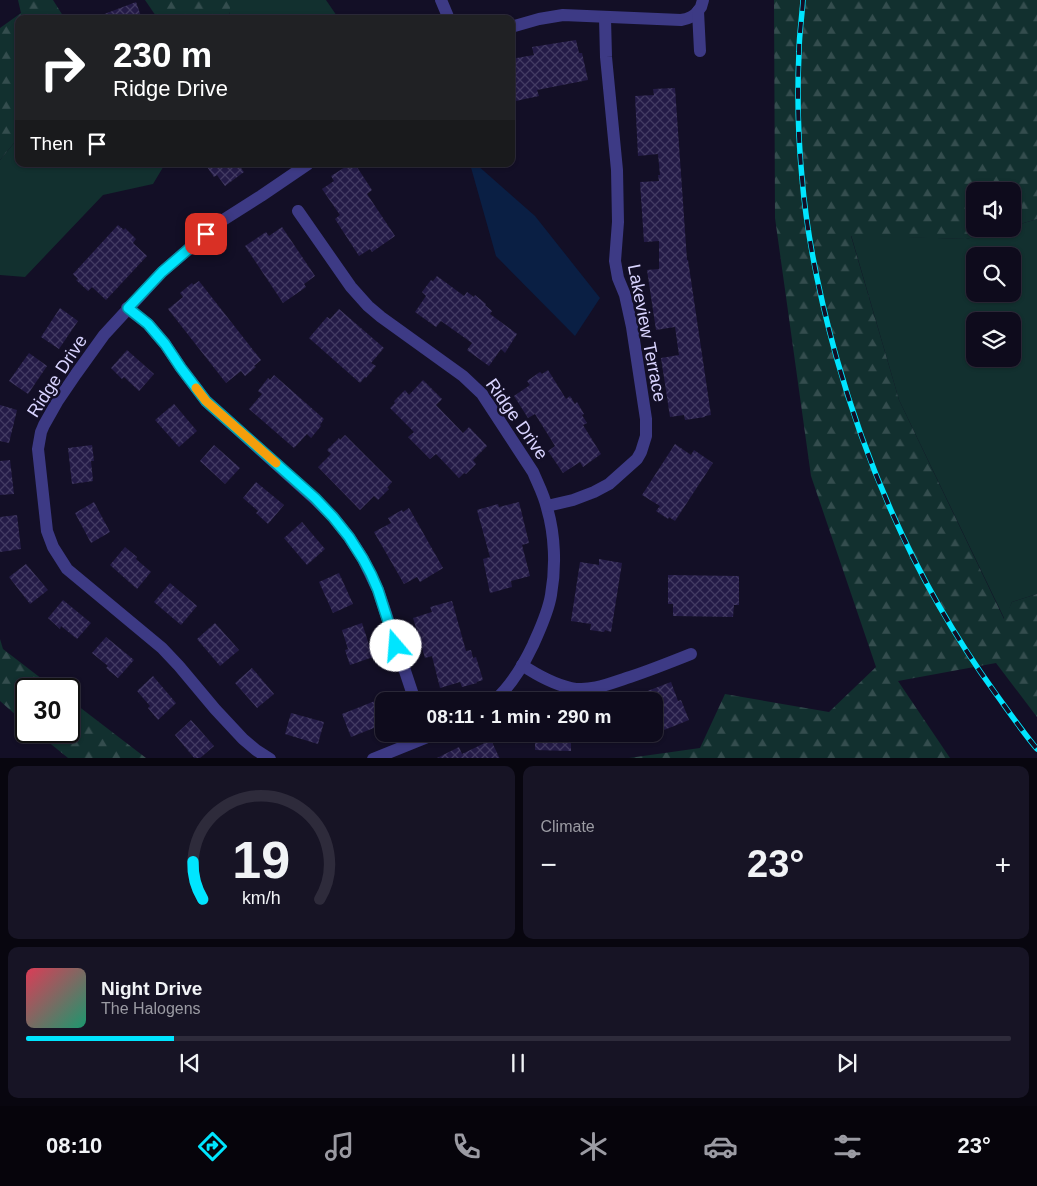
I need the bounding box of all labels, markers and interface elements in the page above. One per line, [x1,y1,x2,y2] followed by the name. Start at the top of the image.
[30,35,95,100] icon: right
[113,35,212,74] text: 230 m
[113,76,228,101] text: Ridge Drive
[83,130,111,158] icon: arrive
[30,133,73,154] text: Then
[966,182,1021,367] map controls
[966,182,1021,237] button: sound
[185,213,227,255] pin
[192,220,220,248] icon: arrive
[966,247,1021,302] button: search
[624,263,670,403] street label: Lakeview Terrace
[966,312,1021,367] button: layers
[23,331,91,421] street label: Ridge Drive
[482,375,552,463] street label: Ridge Drive
[369,619,421,671] position arrow
[15,678,80,743] speed limit sign: 30
[427,706,611,727] text: 08:11 · 1 min · 290 m
[541,818,595,835] text: Climate
[232,831,290,889] text: 19
[747,843,804,885] text: 23°
[541,849,557,880] text: −
[995,849,1011,880] text: +
[242,888,281,908] text: km/h
[101,978,202,999] text: Night Drive
[101,1000,201,1017] text: The Halogens
[176,1049,204,1077] icon: previous
[504,1049,532,1077] icon: pause
[833,1049,861,1077] icon: next
[195,1129,230,1164] icon: directions
[322,1129,357,1164] icon: music
[449,1129,484,1164] icon: phone
[576,1129,611,1164] icon: climate
[703,1129,738,1164] icon: car
[830,1129,865,1164] icon: filters
[46,1133,102,1158] text: 08:10
[958,1133,991,1158] text: 23°

